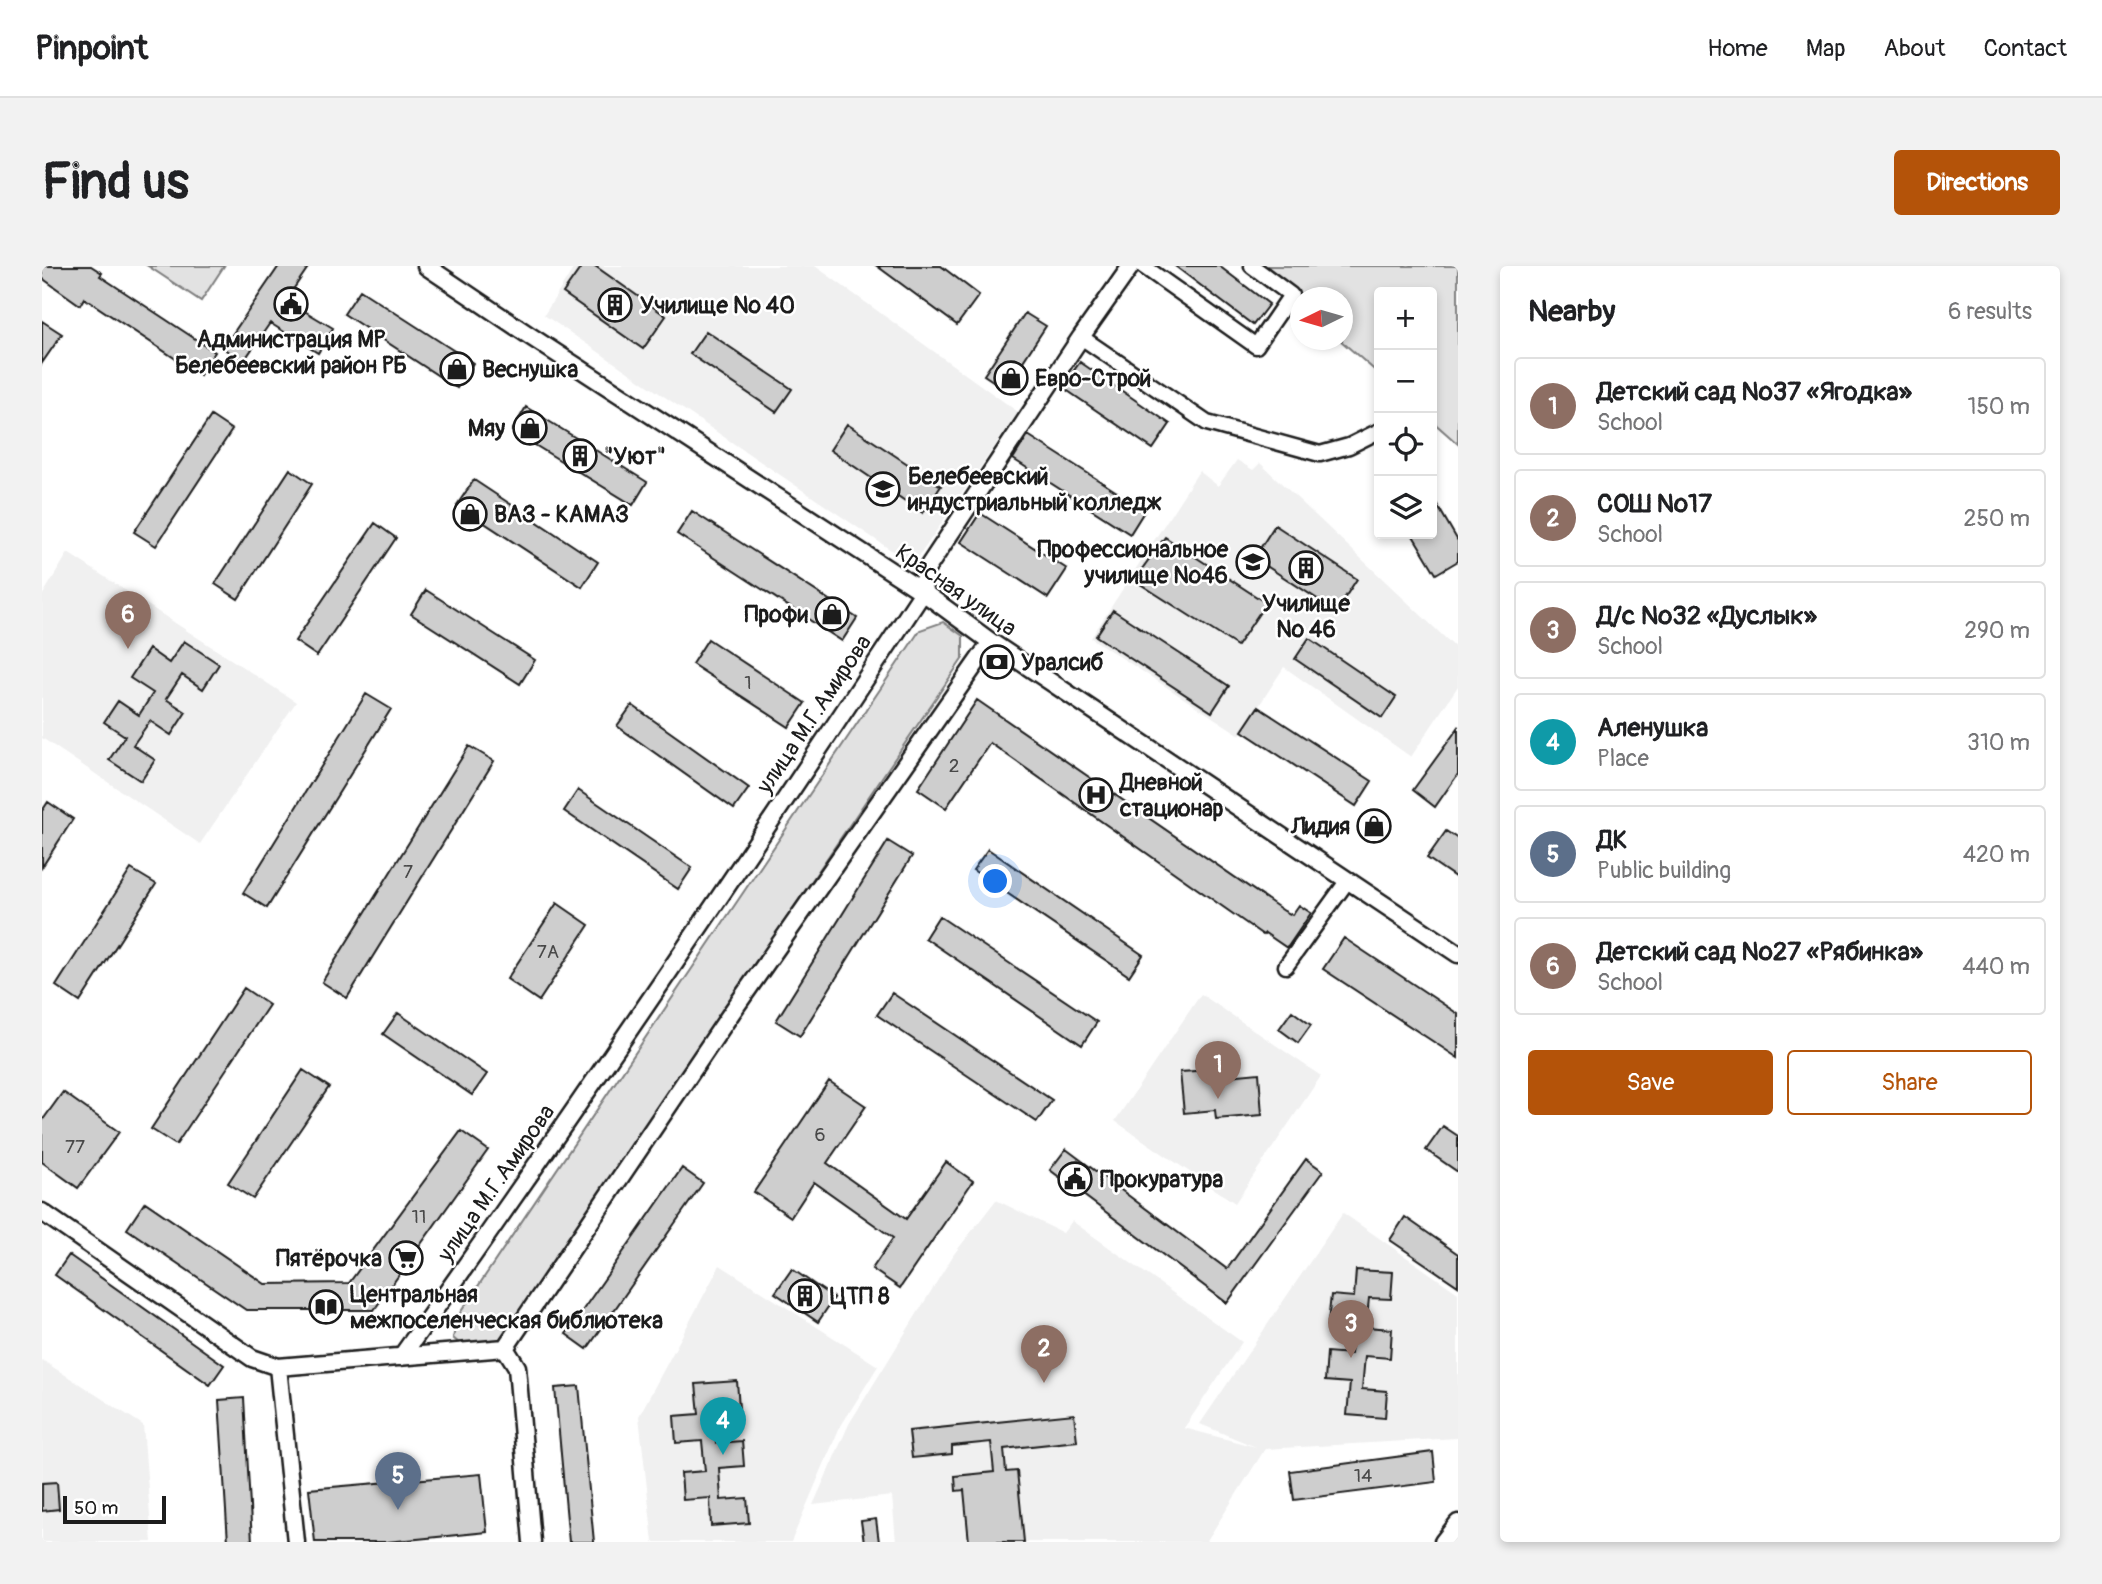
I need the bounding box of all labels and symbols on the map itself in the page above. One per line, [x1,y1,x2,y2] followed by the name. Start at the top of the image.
[272,285,310,323] public building icon: Администрация МР Белебеевский район РБ
[596,286,634,324] building icon: Училище № 40
[1290,287,1353,350] north arrow
[640,291,795,320] place label: Училище № 40
[175,325,407,380] place label: Администрация МР Белебеевский район РБ
[438,350,476,388] shop icon: Веснушка
[482,355,578,384] place label: Веснушка
[992,359,1030,397] shop icon: Евро-Строй
[1035,364,1151,393] place label: Евро-Строй
[511,409,549,447] shop icon: Мяу
[468,414,505,443] place label: Мяу
[561,437,599,475] building icon: "Уют"
[604,442,666,471] place label: "Уют"
[907,462,1162,517] place label: Белебеевский индустриальный колледж
[864,470,902,508] school or university icon: Белебеевский индустриальный колледж
[451,495,489,533] shop icon: ВАЗ - КАМАЗ
[494,500,629,529] place label: ВАЗ - КАМАЗ
[1037,535,1229,590] place label: Профессиональное училище №46
[890,537,1022,643] street label: Красная улица
[1234,543,1272,581] school or university icon: Профессиональное училище №46
[1287,549,1325,587] building icon: Училище № 46
[1262,589,1351,644] place label: Училище № 46
[105,591,151,649] pin: 6
[813,595,851,633] shop icon: Профи
[745,600,809,629] place label: Профи
[750,629,878,800] street label: улица М.Г.Амирова
[978,643,1016,681] bank icon: Уралсиб
[1021,648,1104,677] place label: Уралсиб
[744,671,752,695] house number: 1
[949,754,959,778] house number: 2
[1118,768,1224,823] place label: Дневной стационар
[1077,776,1115,814] hospital icon: Дневной стационар
[1355,807,1393,845] shop icon: Лидия
[1290,812,1350,841] place label: Лидия
[403,860,413,884] house number: 7
[978,864,1012,898] your location
[537,940,559,964] house number: 7А
[1195,1041,1241,1099] pin: 1
[430,1099,561,1268] street label: улица М.Г.Амирова
[814,1123,826,1147] house number: 6
[65,1135,85,1159] house number: 77
[1056,1160,1094,1198] public building icon: Прокуратура
[1100,1165,1223,1194] place label: Прокуратура
[412,1205,426,1229] house number: 11
[387,1239,425,1277] supermarket icon: Пятёрочка
[276,1244,382,1273] place label: Пятёрочка
[786,1277,824,1315] building icon: ЦТП 8
[350,1280,663,1335] place label: Центральная межпоселенческая библиотека
[830,1282,890,1311] place label: ЦТП 8
[307,1288,345,1326] library icon: Центральная межпоселенческая библиотека
[1328,1300,1374,1358] pin: 3
[1021,1325,1067,1383] pin: 2
[700,1397,746,1455] pin: 4
[375,1452,421,1510] pin: 5
[1354,1464,1372,1488] house number: 14
[63,1493,166,1525] scale bar

